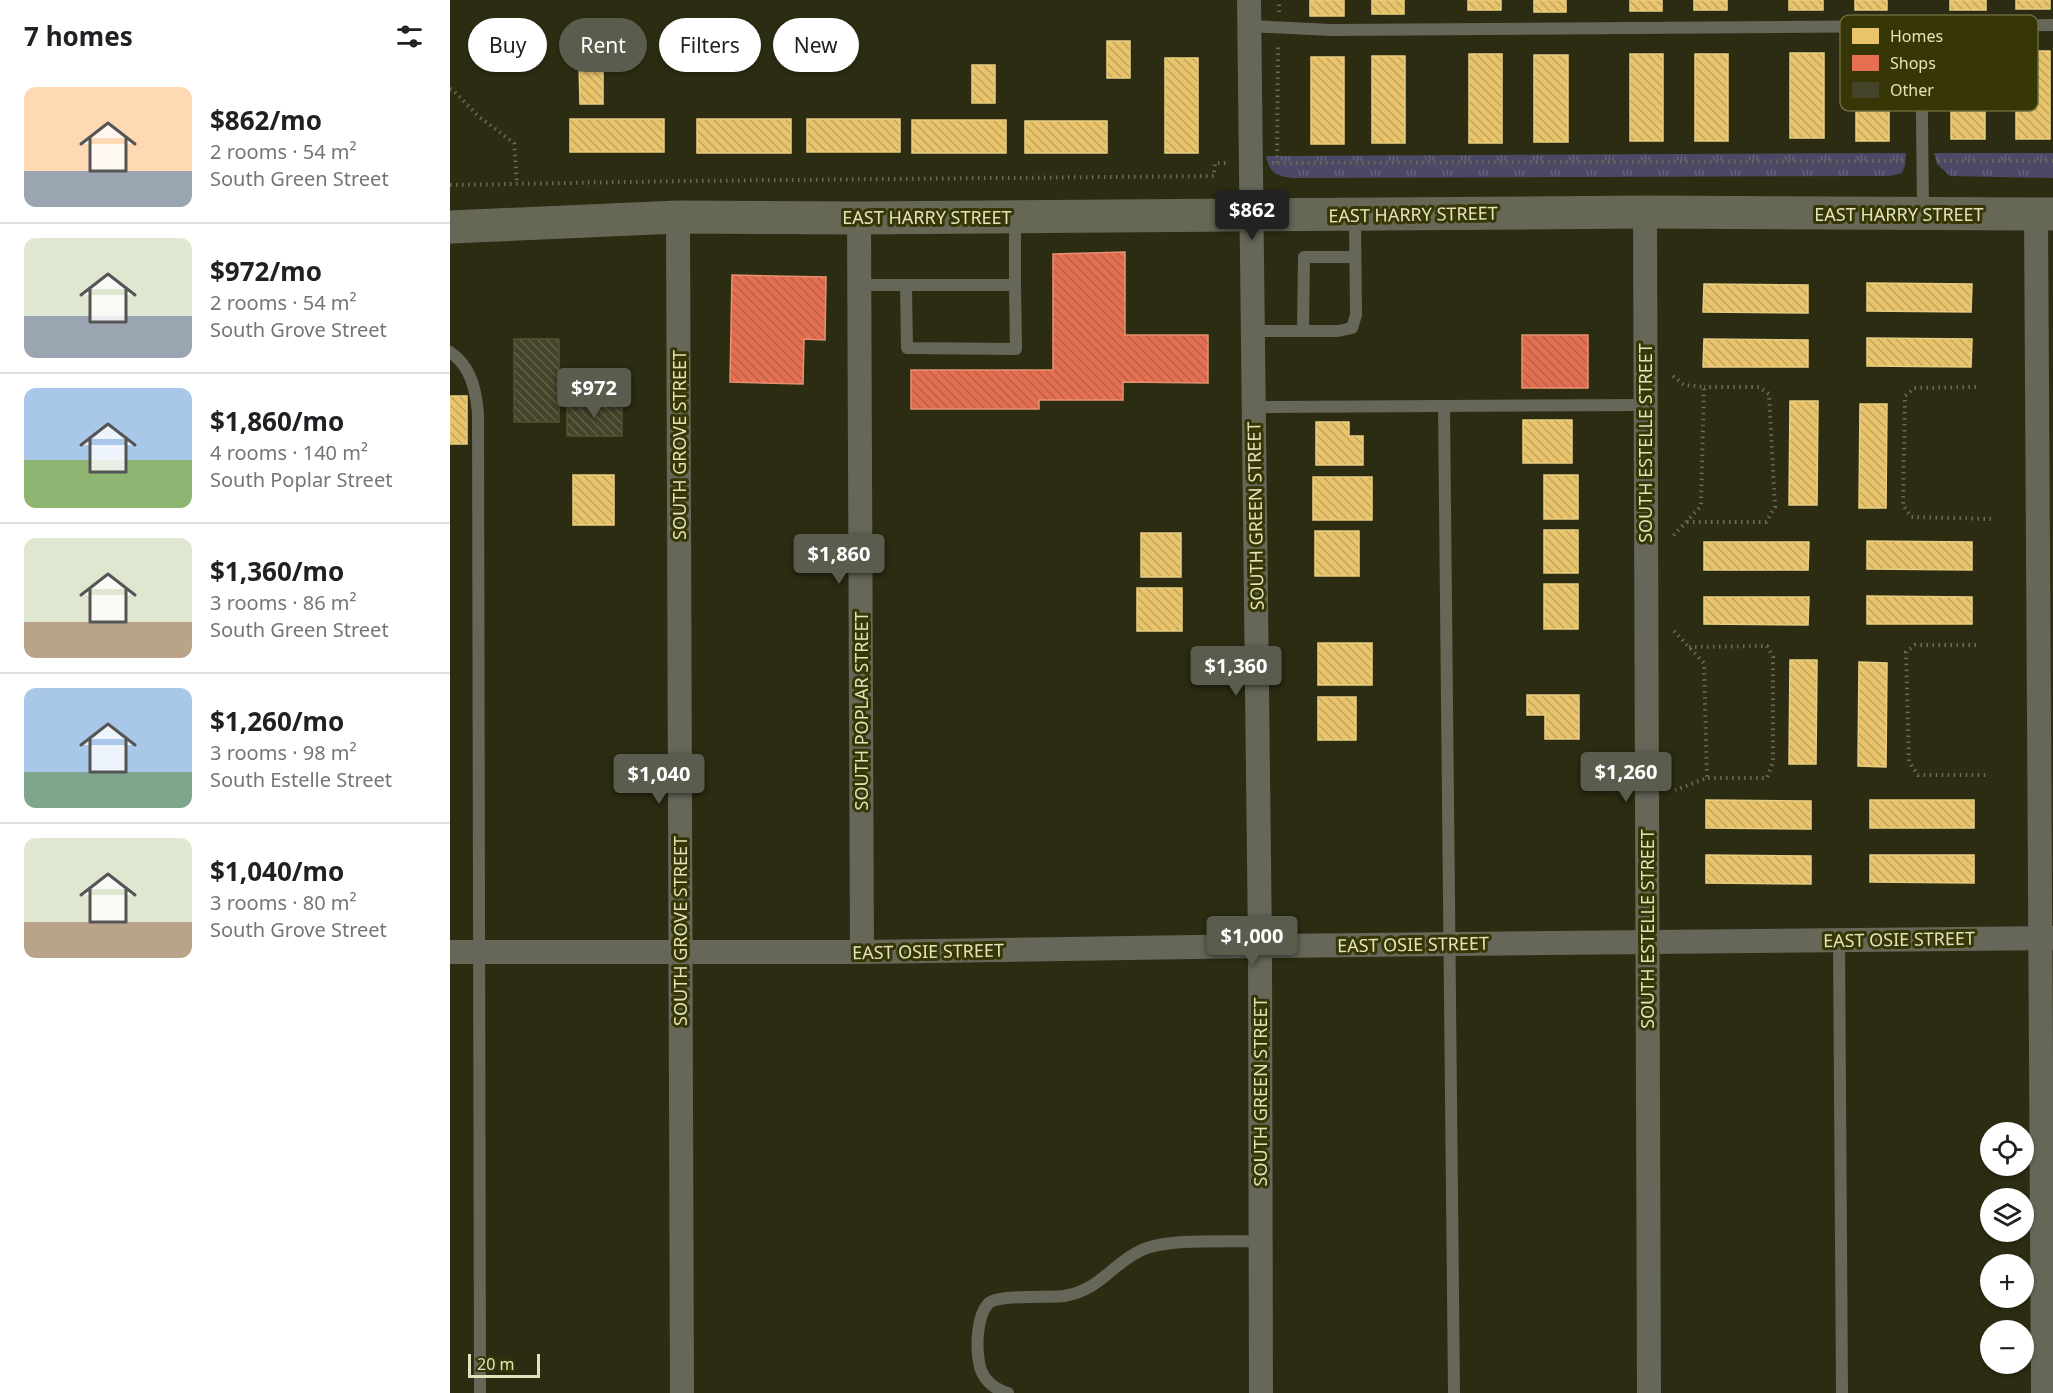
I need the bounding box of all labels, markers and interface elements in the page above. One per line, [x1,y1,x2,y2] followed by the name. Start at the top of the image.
[1840,15,2038,111] legend
[24,18,133,54] text: 7 homes
[468,18,547,72] chip: Buy
[559,18,647,72] chip: Rent
[659,18,761,72] chip: Filters
[773,18,859,72] chip: New
[393,20,426,53] icon: filters
[1890,25,1943,47] text: Homes
[1890,52,1936,74] text: Shops
[1890,79,1934,101] text: Other
[210,102,322,138] text: $862/mo
[72,111,144,183] icon: home
[210,138,357,165] text: 2 rooms · 54 m²
[210,165,389,192] text: South Green Street
[1216,190,1288,241] pin: $862
[1229,196,1275,223] text: $862
[1328,201,1498,227] street label: EAST HARRY STREET
[1814,202,1984,226] street label: EAST HARRY STREET
[842,205,1012,229] street label: EAST HARRY STREET
[210,253,322,289] text: $972/mo
[72,262,144,334] icon: home
[210,289,357,316] text: 2 rooms · 54 m²
[210,316,387,343] text: South Grove Street
[1633,343,1657,543] street label: SOUTH ESTELLE STREET
[667,350,691,540] street label: SOUTH GROVE STREET
[558,368,630,419] pin: $972
[571,374,617,401] text: $972
[210,403,344,439] text: $1,860/mo
[72,412,144,484] icon: home
[1241,421,1269,611] street label: SOUTH GREEN STREET
[210,439,368,466] text: 4 rooms · 140 m²
[210,466,392,493] text: South Poplar Street
[790,534,888,585] pin: $1,860
[808,540,870,567] text: $1,860
[210,553,344,589] text: $1,360/mo
[72,562,144,634] icon: home
[210,589,357,616] text: 3 rooms · 86 m²
[849,612,873,810] street label: SOUTH POPLAR STREET
[210,616,389,643] text: South Green Street
[1187,646,1285,697] pin: $1,360
[1205,652,1267,679] text: $1,360
[210,703,344,739] text: $1,260/mo
[72,712,144,784] icon: home
[210,739,357,766] text: 3 rooms · 98 m²
[1577,752,1675,803] pin: $1,260
[610,754,708,805] pin: $1,040
[1595,758,1657,785] text: $1,260
[628,760,690,787] text: $1,040
[210,766,392,793] text: South Estelle Street
[1635,829,1659,1029] street label: SOUTH ESTELLE STREET
[668,836,692,1026] street label: SOUTH GROVE STREET
[210,853,344,889] text: $1,040/mo
[72,862,144,934] icon: home
[210,889,357,916] text: 3 rooms · 80 m²
[210,916,387,943] text: South Grove Street
[1203,916,1301,967] pin: $1,000
[1221,922,1283,949] text: $1,000
[1823,926,1975,952] street label: EAST OSIE STREET
[1337,931,1489,957] street label: EAST OSIE STREET
[852,938,1004,964] street label: EAST OSIE STREET
[1248,998,1272,1186] street label: SOUTH GREEN STREET
[1980,1122,2034,1374] map controls
[1980,1122,2034,1176] button: locate
[1980,1188,2034,1242] button: layers
[1980,1254,2034,1308] button: +
[1980,1320,2034,1374] button: −
[468,1351,540,1378] scale bar
[477,1353,514,1375] text: 20 m

